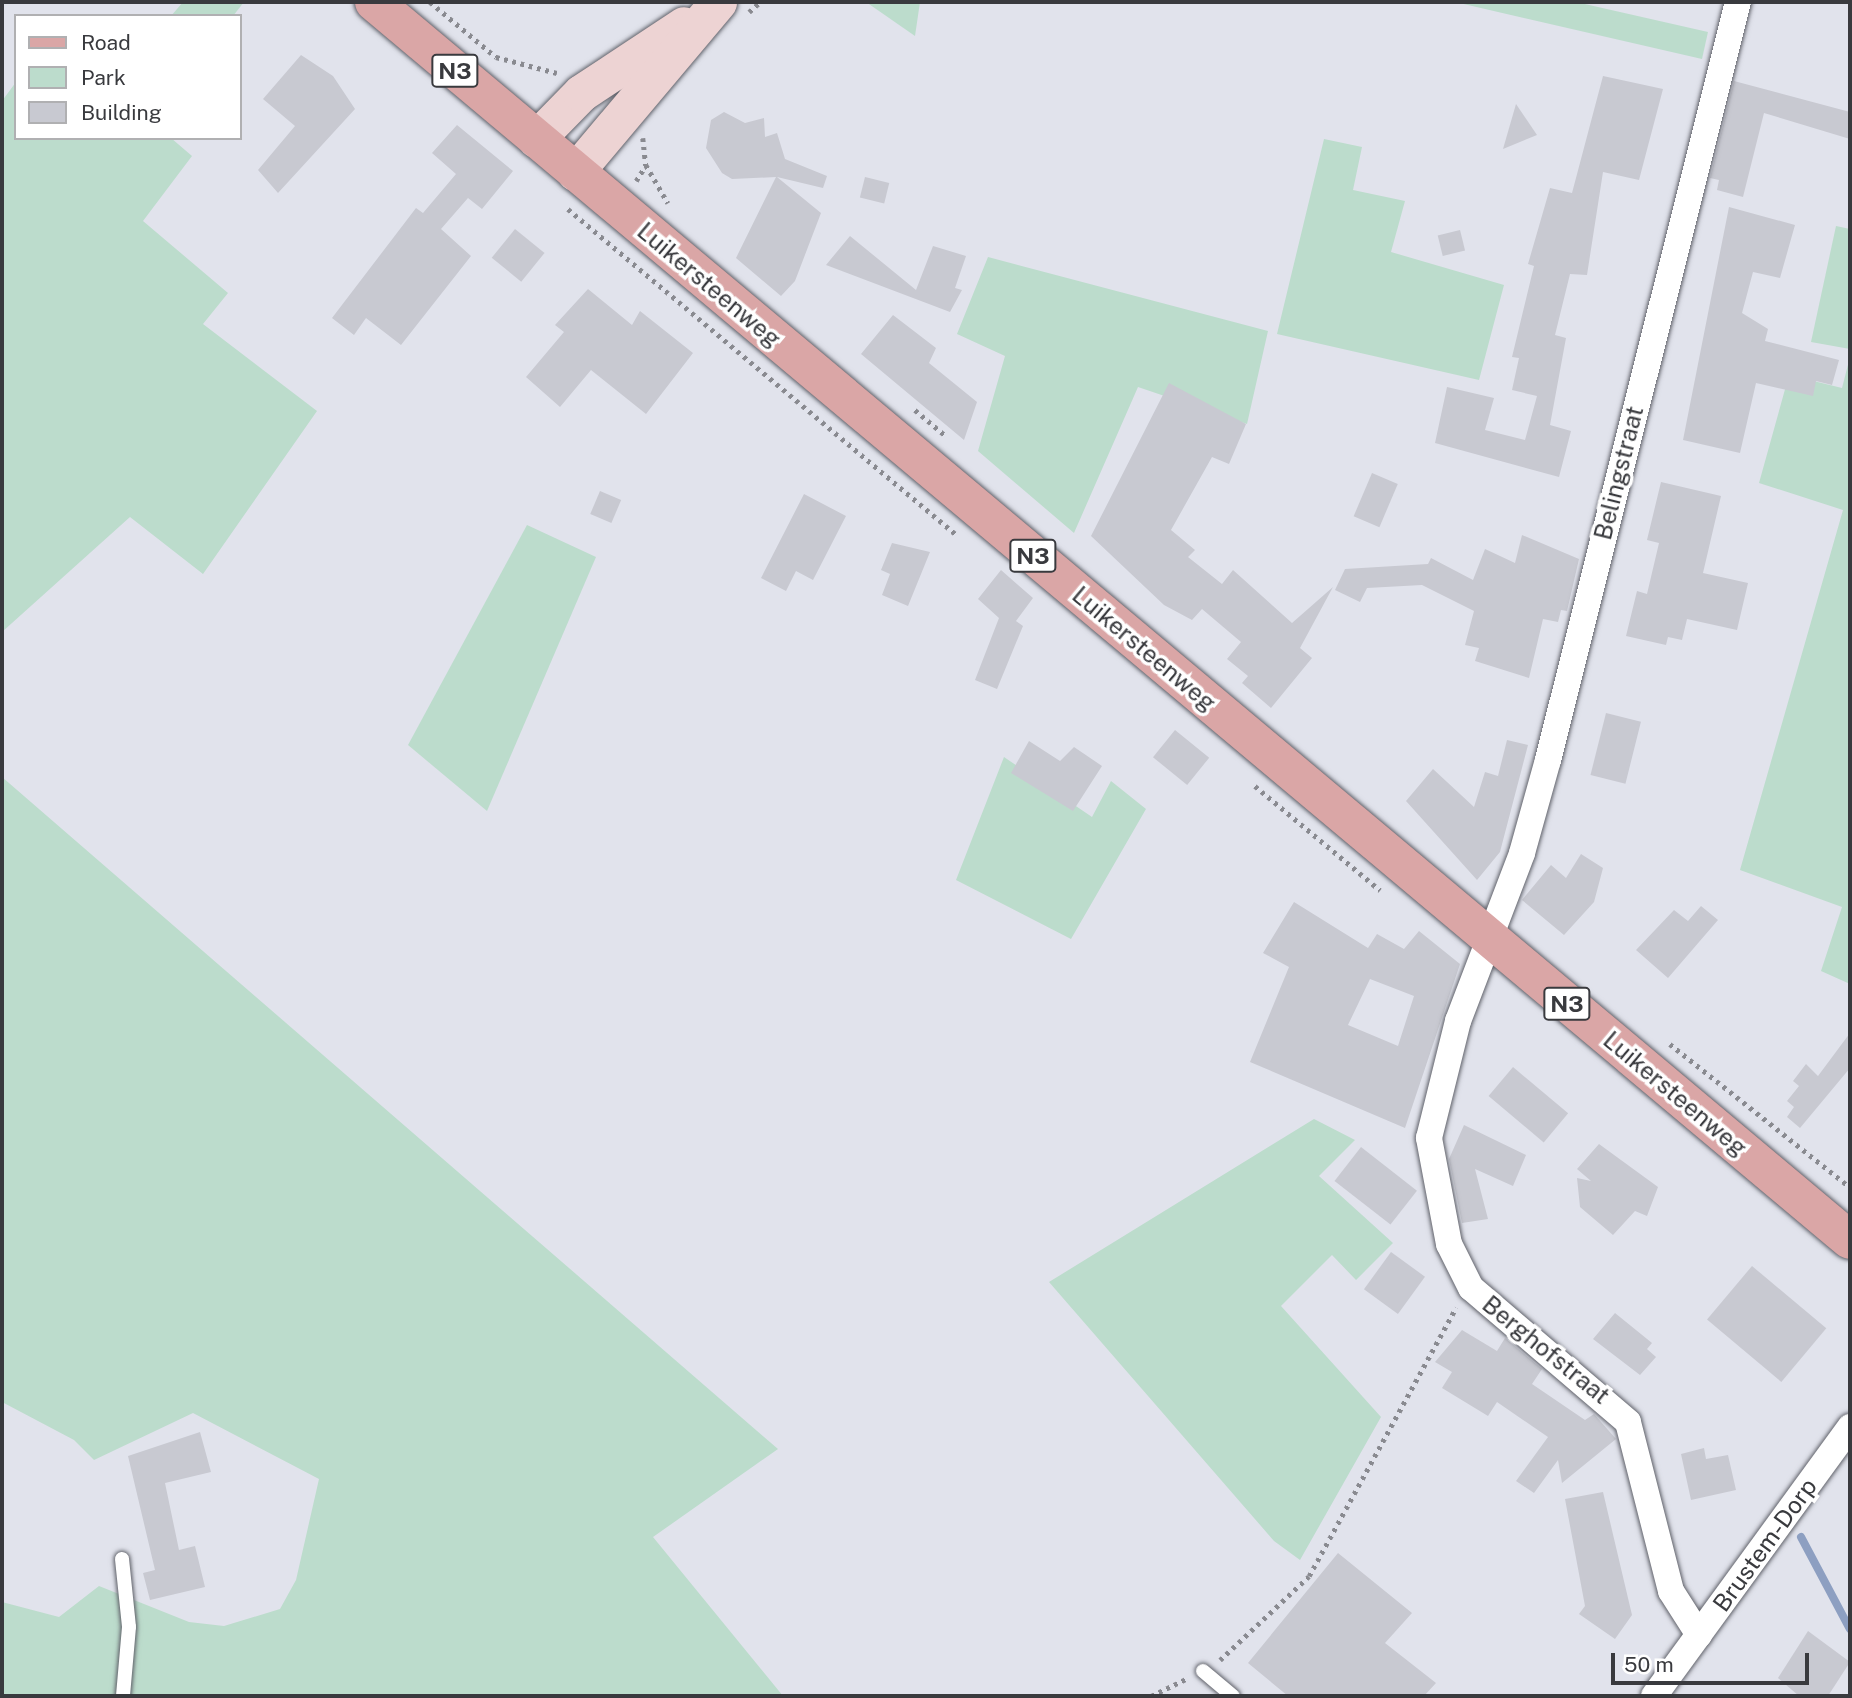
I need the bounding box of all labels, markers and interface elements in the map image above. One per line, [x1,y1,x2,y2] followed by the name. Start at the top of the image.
[14,14,242,140] legend
[81,30,131,55] text: Road
[430,52,480,90] road number: N3
[81,65,126,90] text: Park
[81,100,162,125] text: Building
[631,217,787,353] street label: Luikersteenweg
[1588,403,1650,543] street label: Belingstraat
[1009,536,1058,576] road number: N3
[1066,581,1222,717] street label: Luikersteenweg
[1542,984,1592,1023] road number: N3
[1597,1026,1753,1162] street label: Luikersteenweg
[1477,1290,1615,1410] street label: Berghofstraat
[1707,1473,1823,1617] street label: Brustem-Dorp
[1614,1638,1812,1682] scale bar
[1624,1652,1674,1677] text: 50 m

